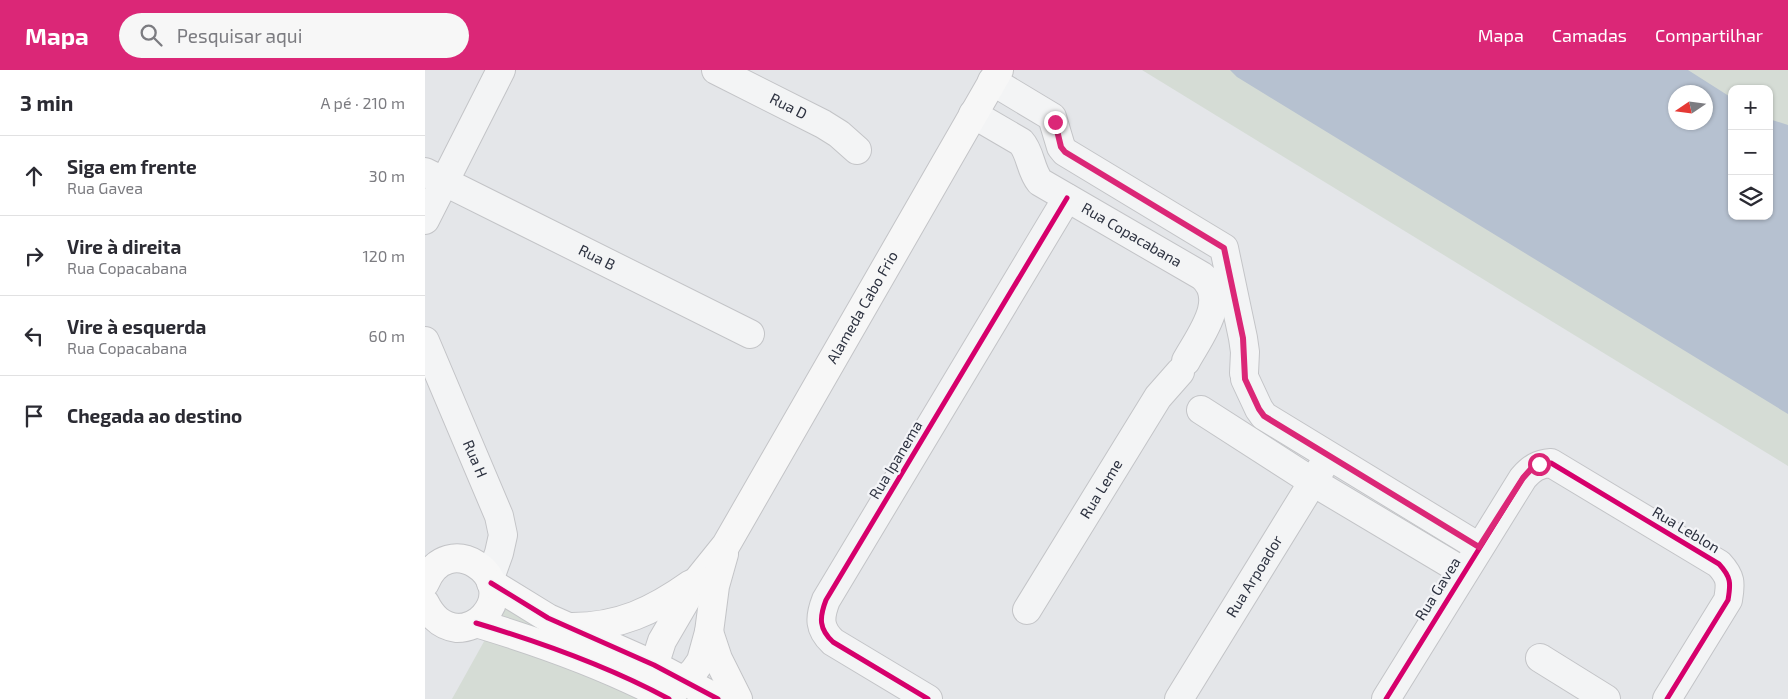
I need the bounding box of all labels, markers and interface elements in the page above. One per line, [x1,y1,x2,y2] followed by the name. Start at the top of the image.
[119,13,469,58] search box
[25,21,89,50] text: Mapa
[137,21,165,49] icon: search
[177,24,302,47] text: Pesquisar aqui
[1478,24,1524,46] text: Mapa
[1552,24,1627,46] text: Camadas
[1655,24,1763,46] text: Compartilhar
[1668,85,1713,130] north arrow
[1728,85,1773,220] map controls
[1728,85,1773,130] button: +
[767,89,810,123] street label: Rua D
[20,90,73,115] text: 3 min
[320,93,405,112] text: A pé · 210 m
[1044,111,1067,134] route end
[1728,130,1773,175] button: −
[67,155,197,178] text: Siga em frente
[20,162,48,190] icon: ahead
[369,166,405,185] text: 30 m
[1728,175,1773,220] button: layers
[67,178,143,197] text: Rua Gavea
[1079,198,1185,270] street label: Rua Copacabana
[67,235,181,258] text: Vire à direita
[576,240,619,273] street label: Rua B
[20,242,48,270] icon: right
[362,246,405,265] text: 120 m
[822,247,901,366] street label: Alameda Cabo Frio
[67,258,187,277] text: Rua Copacabana
[67,315,206,338] text: Vire à esquerda
[20,322,48,350] icon: left
[369,326,405,345] text: 60 m
[67,338,187,357] text: Rua Copacabana
[20,402,48,430] icon: arrive
[67,404,242,427] text: Chegada ao destino
[865,417,926,502] street label: Rua Ipanema
[460,437,492,480] street label: Rua H
[1528,453,1551,476] route start
[1075,456,1126,522] street label: Rua Leme
[1650,502,1723,556] street label: Rua Leblon
[1222,532,1286,620] street label: Rua Arpoador
[1411,554,1464,623] street label: Rua Gavea

